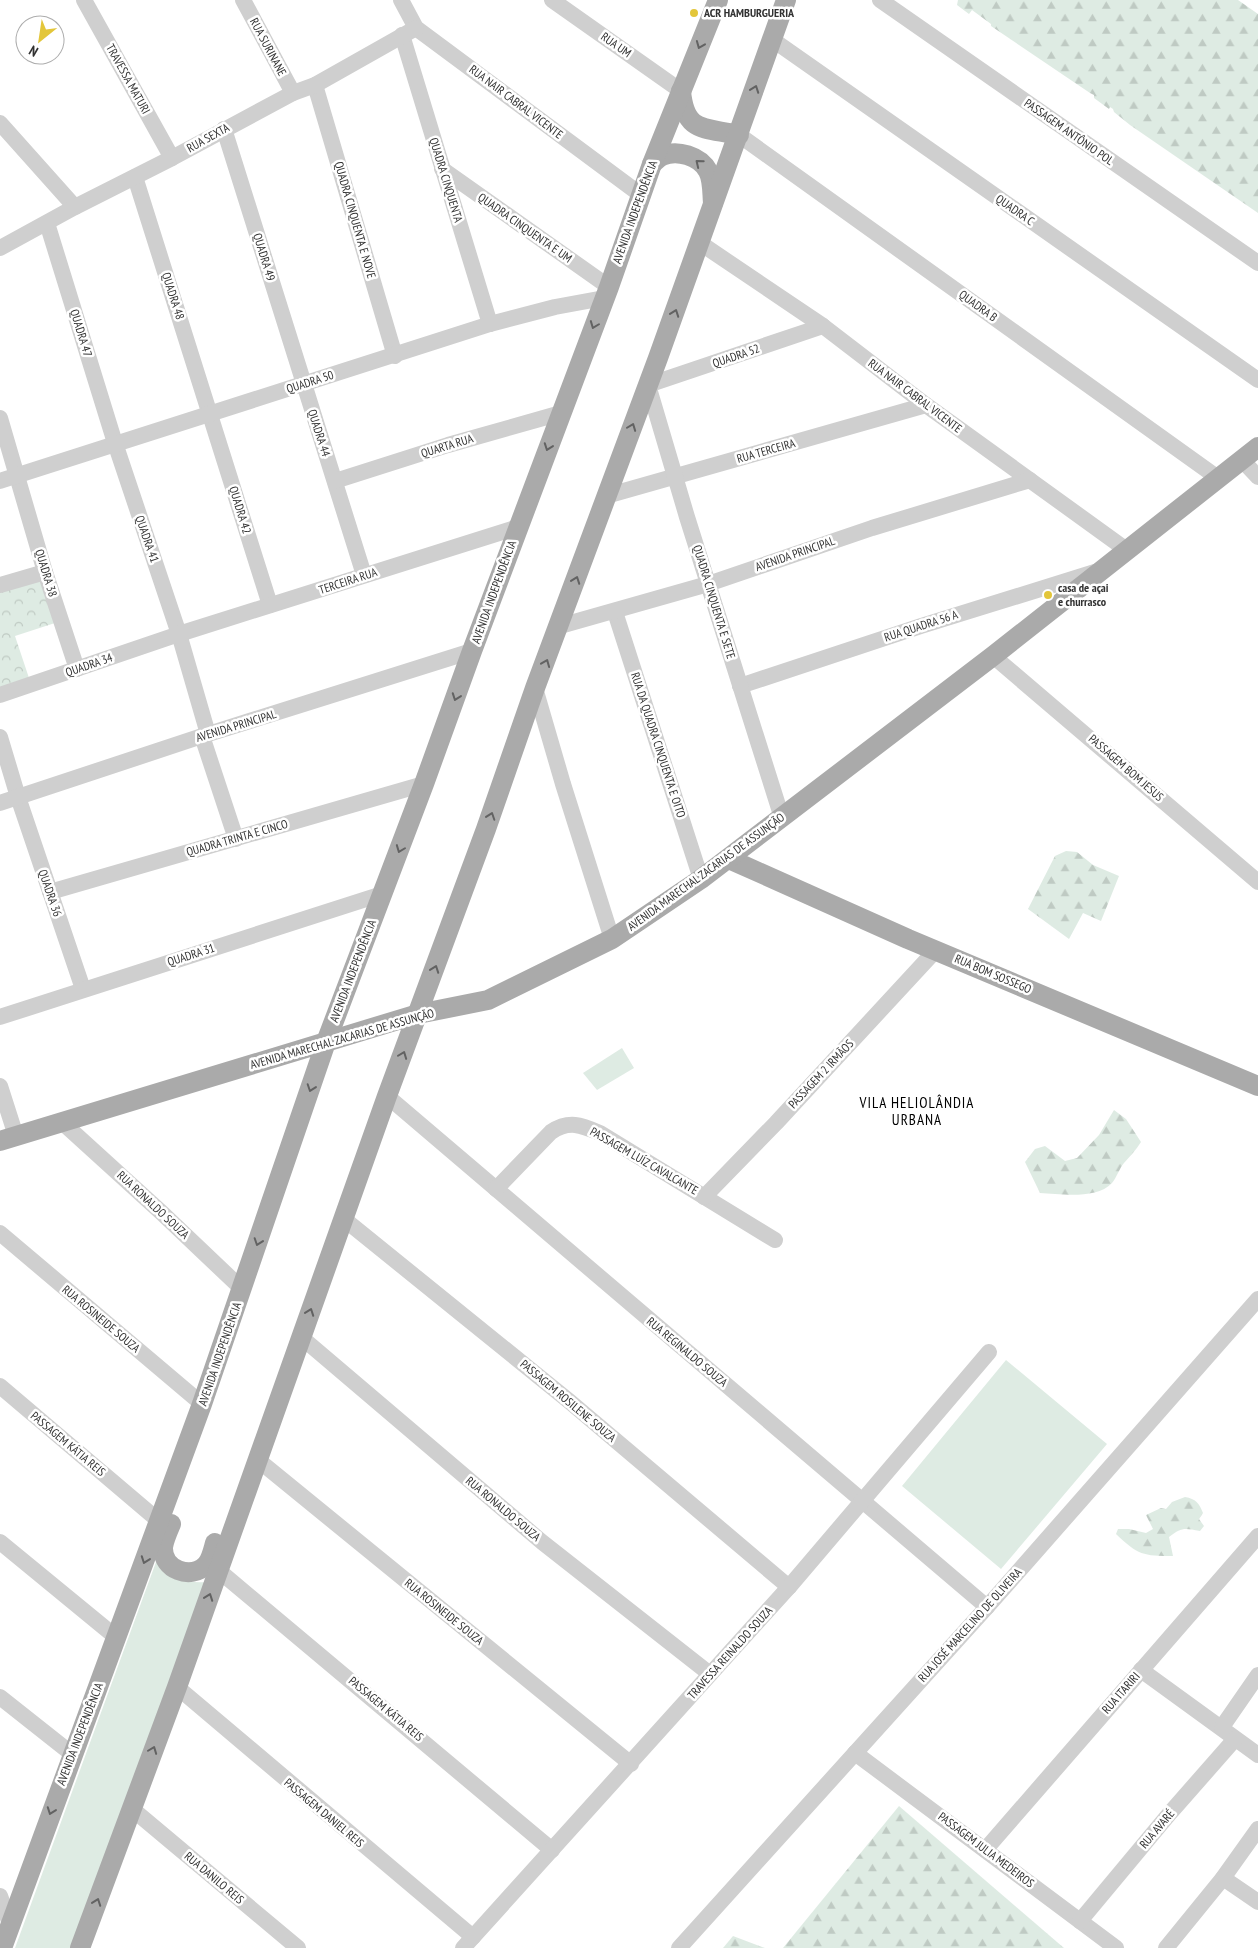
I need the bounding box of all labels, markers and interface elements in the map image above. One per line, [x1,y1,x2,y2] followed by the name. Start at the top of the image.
[703,5,795,20] place label: ACR HAMBURGUERIA
[688,7,700,19] marker: ACR HAMBURGUERIA
[15,15,65,65] north arrow
[247,15,290,78] street label: RUA SURINANE
[598,29,634,60] street label: RUA UM
[695,40,706,49] one-way arrow
[103,41,154,116] street label: TRAVESSA MATURI
[26,42,41,61] text: N
[466,61,566,142] street label: RUA NAIR CABRAL VICENTE
[749,85,759,94] one-way arrow
[1022,95,1117,168] street label: PASSAGEM ANTÔNIO POL
[184,120,232,155] street label: RUA SEXTA
[426,136,467,224] street label: QUADRA CINQUENTA
[609,158,660,265] street label: AVENIDA INDEPENDÊNCIA
[332,160,379,280] street label: QUADRA CINQUENTA E NOVE
[696,161,705,169] one-way arrow
[475,189,575,266] street label: QUADRA CINQUENTA E UM
[993,191,1038,229] street label: QUADRA C
[250,231,279,282] street label: QUADRA 49
[159,270,188,321] street label: QUADRA 48
[956,287,1001,325] street label: QUADRA B
[67,307,96,358] street label: QUADRA 47
[669,309,679,317] one-way arrow
[590,320,600,328] one-way arrow
[710,340,761,371] street label: QUADRA 52
[865,355,965,436] street label: RUA NAIR CABRAL VICENTE
[284,367,335,396] street label: QUADRA 50
[305,407,334,459] street label: QUADRA 44
[627,424,637,432] one-way arrow
[419,430,475,461] street label: QUARTA RUA
[735,435,797,466] street label: RUA TERCEIRA
[544,442,554,451] one-way arrow
[226,484,255,535] street label: QUADRA 42
[132,513,163,564] street label: QUADRA 41
[753,533,837,574] street label: AVENIDA PRINCIPAL
[468,538,519,645] street label: AVENIDA INDEPENDÊNCIA
[690,543,739,661] street label: QUADRA CINQUENTA E SETE
[32,547,61,598] street label: QUADRA 38
[317,564,379,597] street label: TERCEIRA RUA
[570,576,580,585] one-way arrow
[1058,580,1109,609] place label: casa de açai e churrasco
[1042,589,1054,601] marker: casa de açai e churrasco
[882,606,960,645] street label: RUA QUADRA 56 A
[63,649,115,680] street label: QUADRA 34
[539,659,550,668] one-way arrow
[628,670,689,820] street label: RUA DA QUADRA CINQUENTA E OITO
[452,692,462,701] one-way arrow
[194,706,278,745] street label: AVENIDA PRINCIPAL
[1086,731,1167,804] street label: PASSAGEM BOM JESUS
[624,809,788,934] street label: AVENIDA MARECHAL ZACARIAS DE ASSUNÇÃO
[485,812,495,821] one-way arrow
[184,816,290,859] street label: QUADRA TRINTA E CINCO
[395,844,406,853] one-way arrow
[35,867,66,918] street label: QUADRA 36
[326,917,379,1024] street label: AVENIDA INDEPENDÊNCIA
[165,940,216,969] street label: QUADRA 31
[953,951,1034,997] street label: RUA BOM SOSSEGO
[429,965,439,973] one-way arrow
[248,1005,436,1072] street label: AVENIDA MARECHAL ZACARIAS DE ASSUNÇÃO
[785,1036,856,1111] street label: PASSAGEM 2 IRMÃOS
[397,1051,407,1060] one-way arrow
[306,1084,316,1092] one-way arrow
[859,1093,974,1129] district label: VILA HELIOLÂNDIA URBANA
[588,1124,701,1198] street label: PASSAGEM LUÍZ CAVALCANTE
[114,1167,193,1242] street label: RUA RONALDO SOUZA
[254,1237,264,1246] one-way arrow
[59,1282,144,1356] street label: RUA ROSINEIDE SOUZA
[195,1300,244,1408] street label: AVENIDA INDEPENDÊNCIA
[304,1308,314,1317] one-way arrow
[644,1314,731,1390] street label: RUA REGINALDO SOUZA
[517,1356,619,1445] street label: PASSAGEM ROSILENE SOUZA
[28,1408,109,1479] street label: PASSAGEM KÁTIA REIS
[463,1473,544,1544] street label: RUA RONALDO SOUZA
[141,1555,151,1564] one-way arrow
[915,1564,1025,1685] street label: RUA JOSÉ MARCELINO DE OLIVEIRA
[402,1575,487,1648] street label: RUA ROSINEIDE SOUZA
[203,1593,213,1602] one-way arrow
[684,1603,776,1702] street label: TRAVESSA REINALDO SOUZA
[1099,1669,1143,1717] street label: RUA ITARIRI
[346,1673,427,1744] street label: PASSAGEM KÁTIA REIS
[53,1680,106,1787] street label: AVENIDA INDEPENDÊNCIA
[147,1746,157,1754] one-way arrow
[281,1775,367,1850] street label: PASSAGEM DANIEL REIS
[47,1806,57,1814] one-way arrow
[1136,1806,1177,1851] street label: RUA AVARÉ
[935,1809,1037,1891] street label: PASSAGEM JULIA MEDEIROS
[182,1848,247,1907] street label: RUA DANILO REIS
[91,1898,101,1907] one-way arrow

